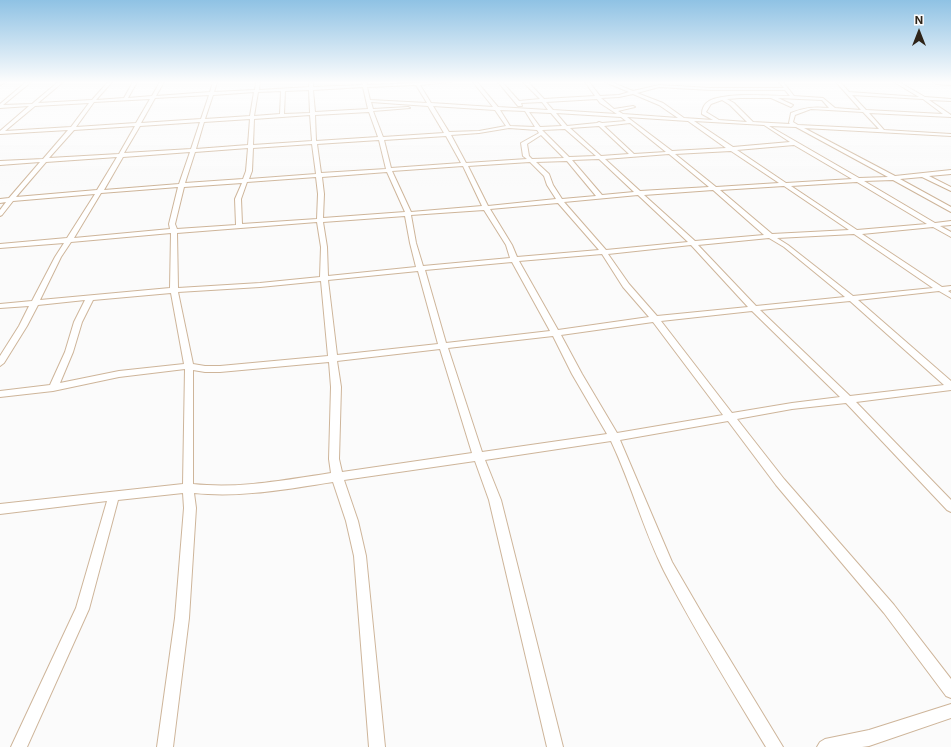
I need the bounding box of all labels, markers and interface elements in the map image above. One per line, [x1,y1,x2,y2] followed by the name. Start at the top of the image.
[899,12,939,52] north arrow
[915,13,923,27] text: N

